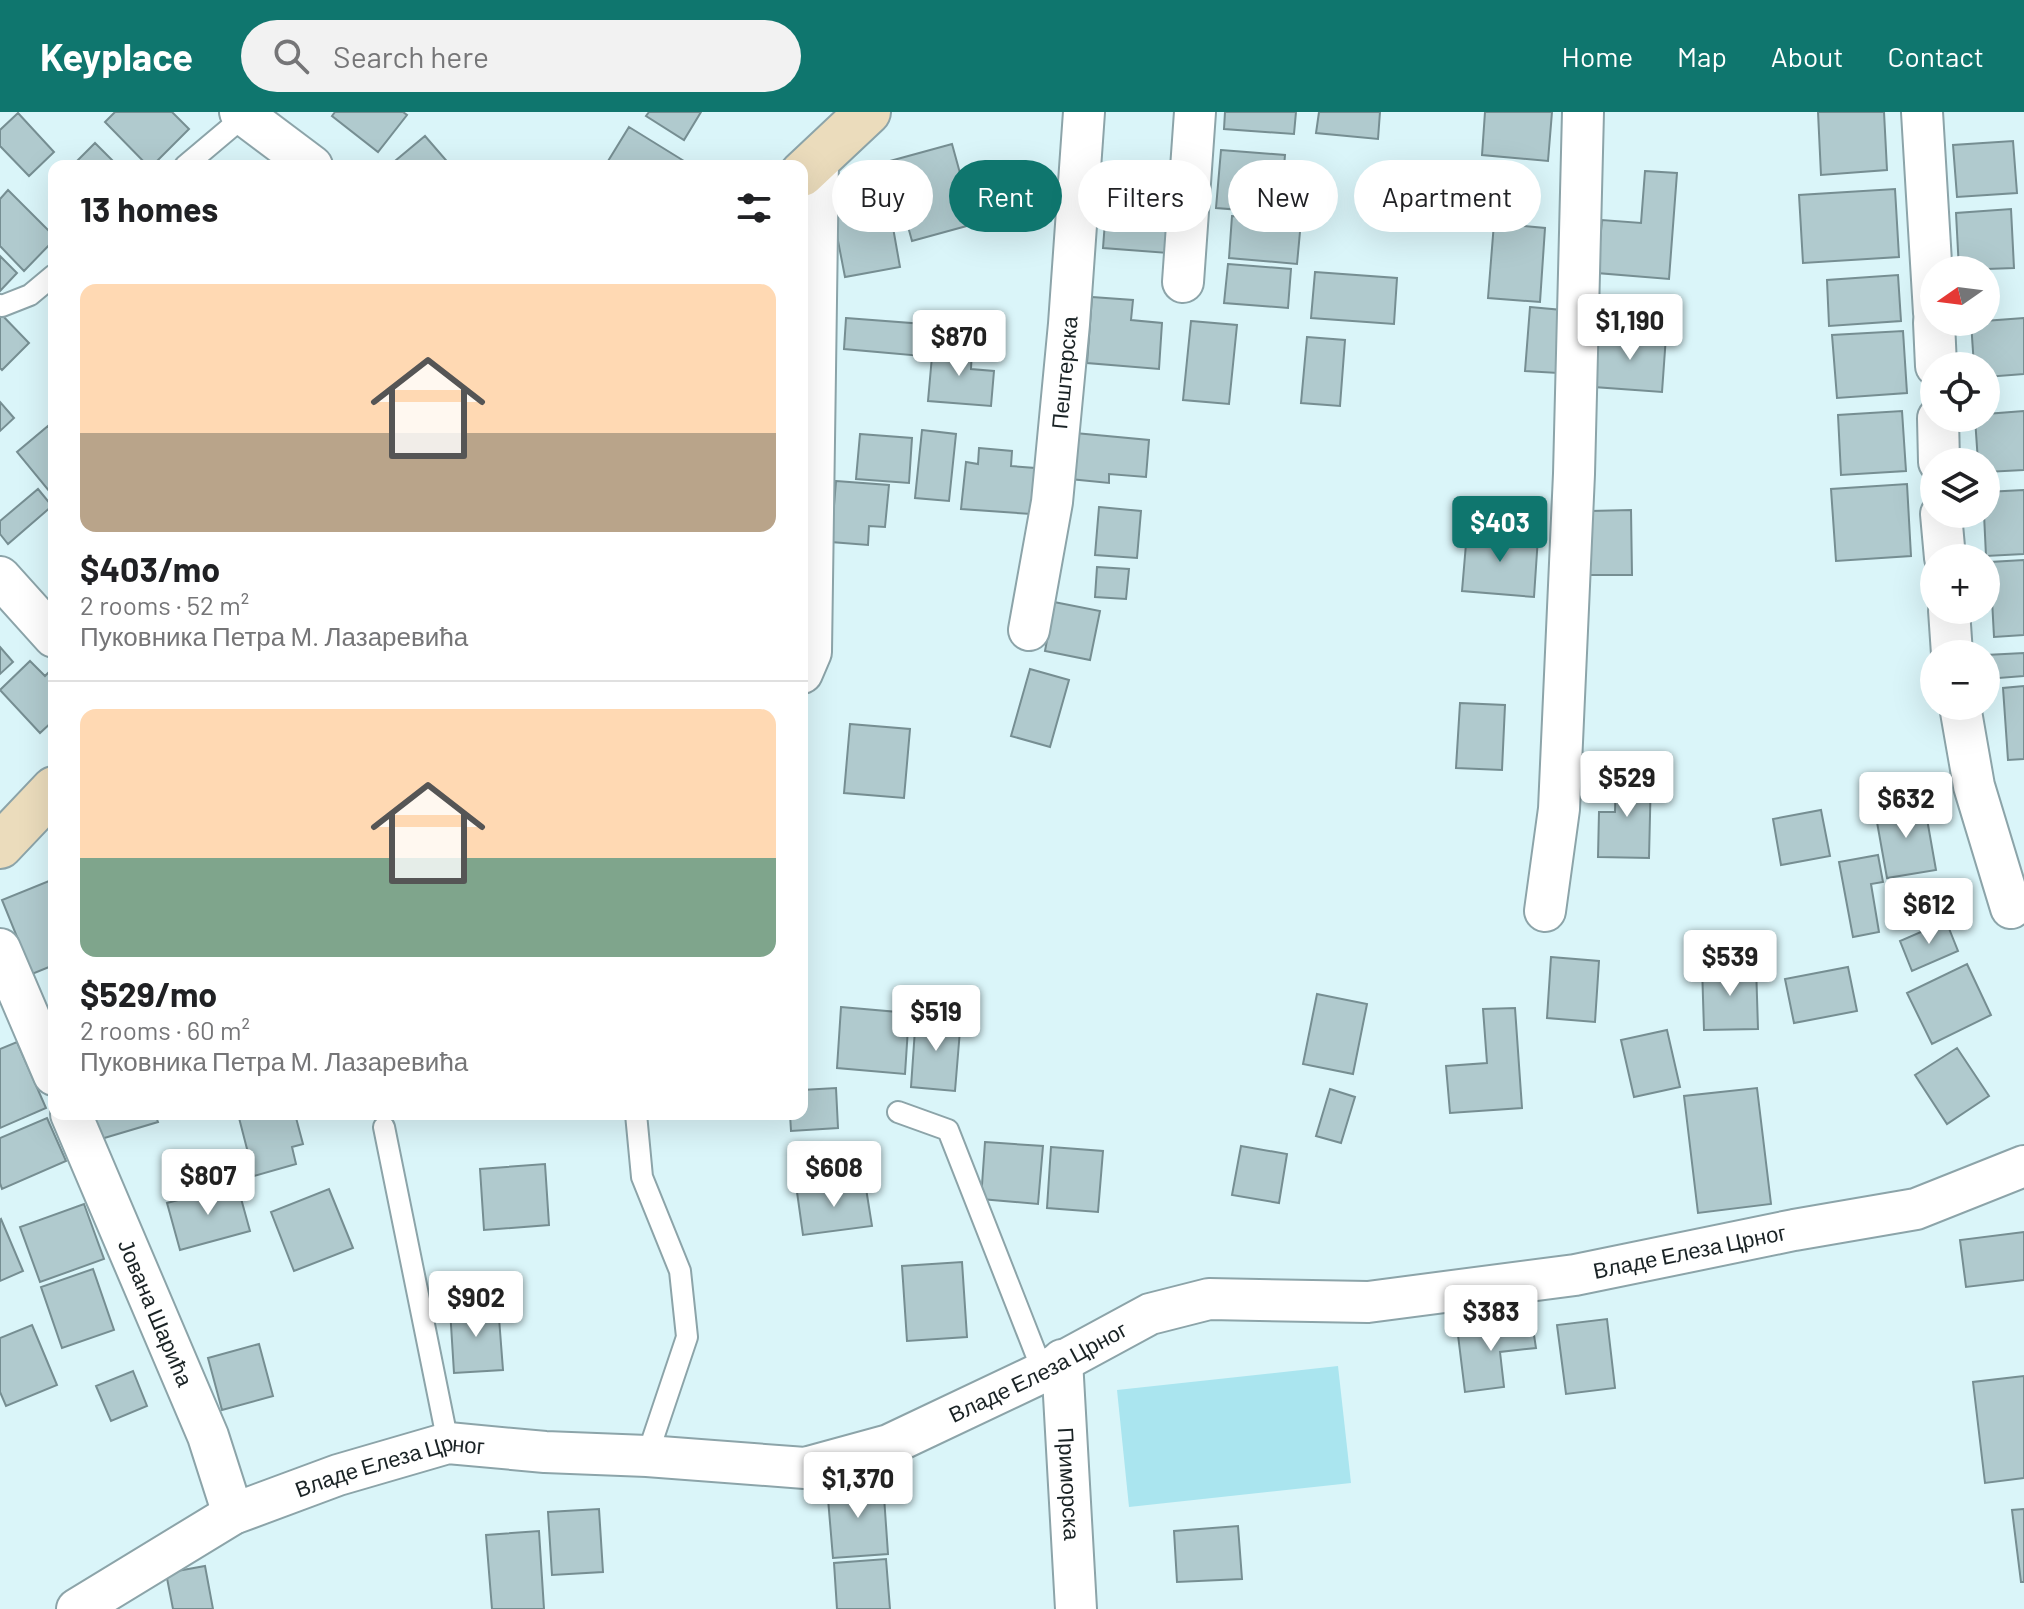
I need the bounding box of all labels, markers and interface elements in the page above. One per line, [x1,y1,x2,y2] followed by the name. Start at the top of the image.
[241,20,801,92] search box
[40,33,193,79] text: Keyplace
[269,34,313,78] icon: search
[333,38,489,74] text: Search here
[1562,39,1633,73] text: Home
[1677,39,1727,73] text: Map
[1771,39,1843,73] text: About
[1887,39,1984,73] text: Contact
[832,160,933,232] chip: Buy
[949,160,1062,232] chip: Rent
[1078,160,1212,232] chip: Filters
[1228,160,1338,232] chip: New
[1354,160,1541,232] chip: Apartment
[732,186,776,230] icon: filters
[80,188,218,229] text: 13 homes
[1920,256,2000,336] north arrow
[1920,256,2000,720] map controls
[1565,294,1695,362] pin: $1,190
[1596,304,1664,335] text: $1,190
[912,310,1006,378] pin: $870
[1045,314,1082,430] street label: Пештерска
[931,320,987,351] text: $870
[356,336,500,480] icon: home
[1920,352,2000,432] button: locate
[1920,448,2000,528] button: layers
[1453,496,1547,564] pin: $403
[1470,506,1530,537] text: $403
[1920,544,2000,624] button: +
[80,548,220,589] text: $403/mo
[80,589,249,620] text: 2 rooms · 52 m²
[80,620,468,651] text: Пуковника Петра М. Лазаревића
[1920,640,2000,720] button: −
[1580,751,1674,819] pin: $529
[356,761,500,905] icon: home
[1598,761,1656,792] text: $529
[1859,772,1953,840] pin: $632
[1877,782,1935,813] text: $632
[1882,878,1976,946] pin: $612
[1903,888,1955,919] text: $612
[1683,930,1777,998] pin: $539
[1702,940,1758,971] text: $539
[80,973,217,1014] text: $529/mo
[889,985,983,1053] pin: $519
[910,995,962,1026] text: $519
[80,1014,250,1045] text: 2 rooms · 60 m²
[80,1045,468,1076] text: Пуковника Петра М. Лазаревића
[787,1141,881,1209] pin: $608
[161,1149,255,1217] pin: $807
[805,1151,863,1182] text: $608
[180,1159,236,1190] text: $807
[1591,1218,1788,1283] street label: Владе Елеза Црног
[114,1235,200,1390] street label: Јована Шарића
[429,1271,523,1339] pin: $902
[447,1281,505,1312] text: $902
[1444,1285,1538,1353] pin: $383
[1462,1295,1520,1326] text: $383
[944,1315,1131,1427] street label: Владе Елеза Црног
[1054,1426,1086,1542] street label: Приморска
[291,1428,486,1502] street label: Владе Елеза Црног
[793,1452,923,1520] pin: $1,370
[822,1462,894,1493] text: $1,370

